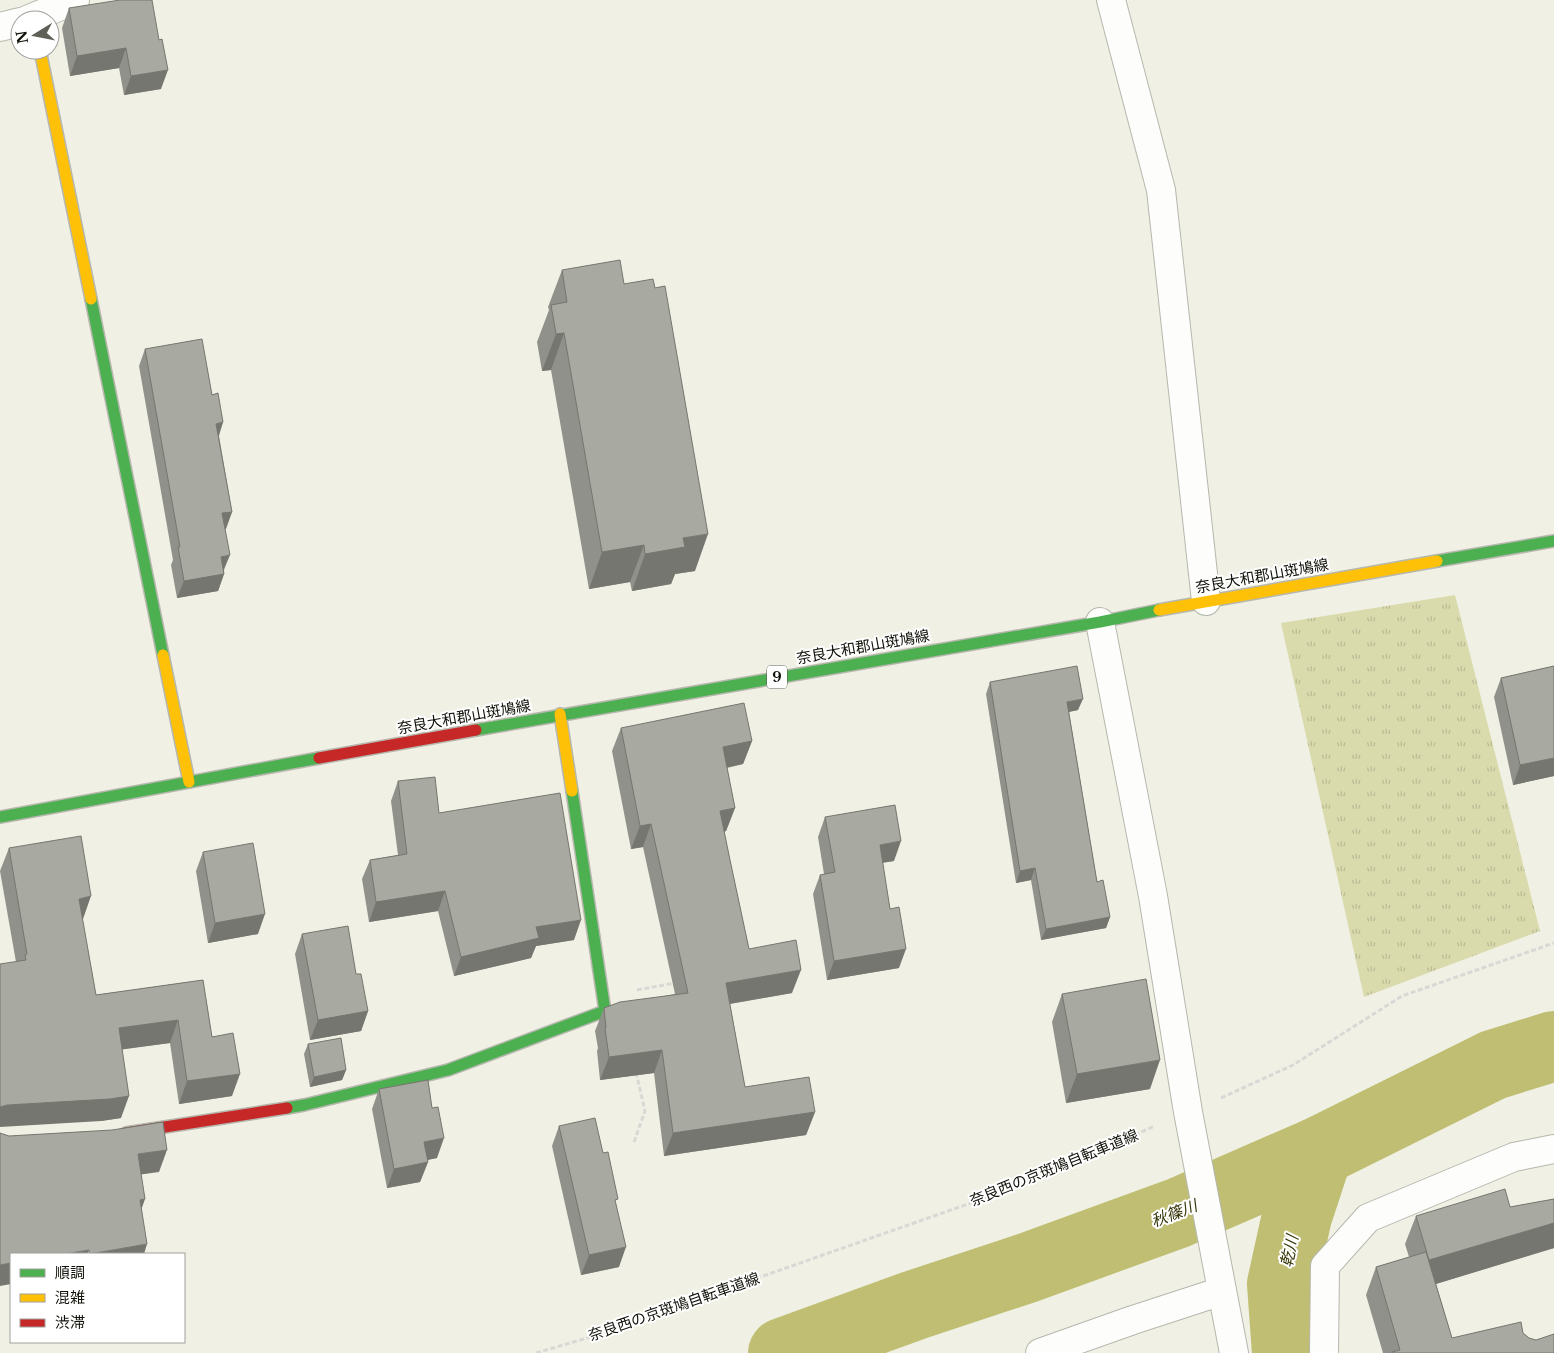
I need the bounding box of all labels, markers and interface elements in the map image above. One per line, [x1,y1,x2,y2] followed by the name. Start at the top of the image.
[10,10,60,60] north arrow
[12,29,32,45] text: N
[1194,554,1330,597] street label: 奈良大和郡山斑鳩線
[795,625,931,668] street label: 奈良大和郡山斑鳩線
[767,666,787,689] road number: 9
[396,695,532,738] street label: 奈良大和郡山斑鳩線
[967,1125,1141,1210] street label: 奈良西の京斑鳩自転車道線
[1148,1194,1202,1231] water label: 秋篠川
[1276,1231,1303,1269] water label: 乾川
[10,1253,185,1343] legend
[55,1263,85,1282] text: 順調
[586,1268,762,1345] street label: 奈良西の京斑鳩自転車道線
[55,1288,85,1307] text: 混雑
[55,1313,85,1332] text: 渋滞

